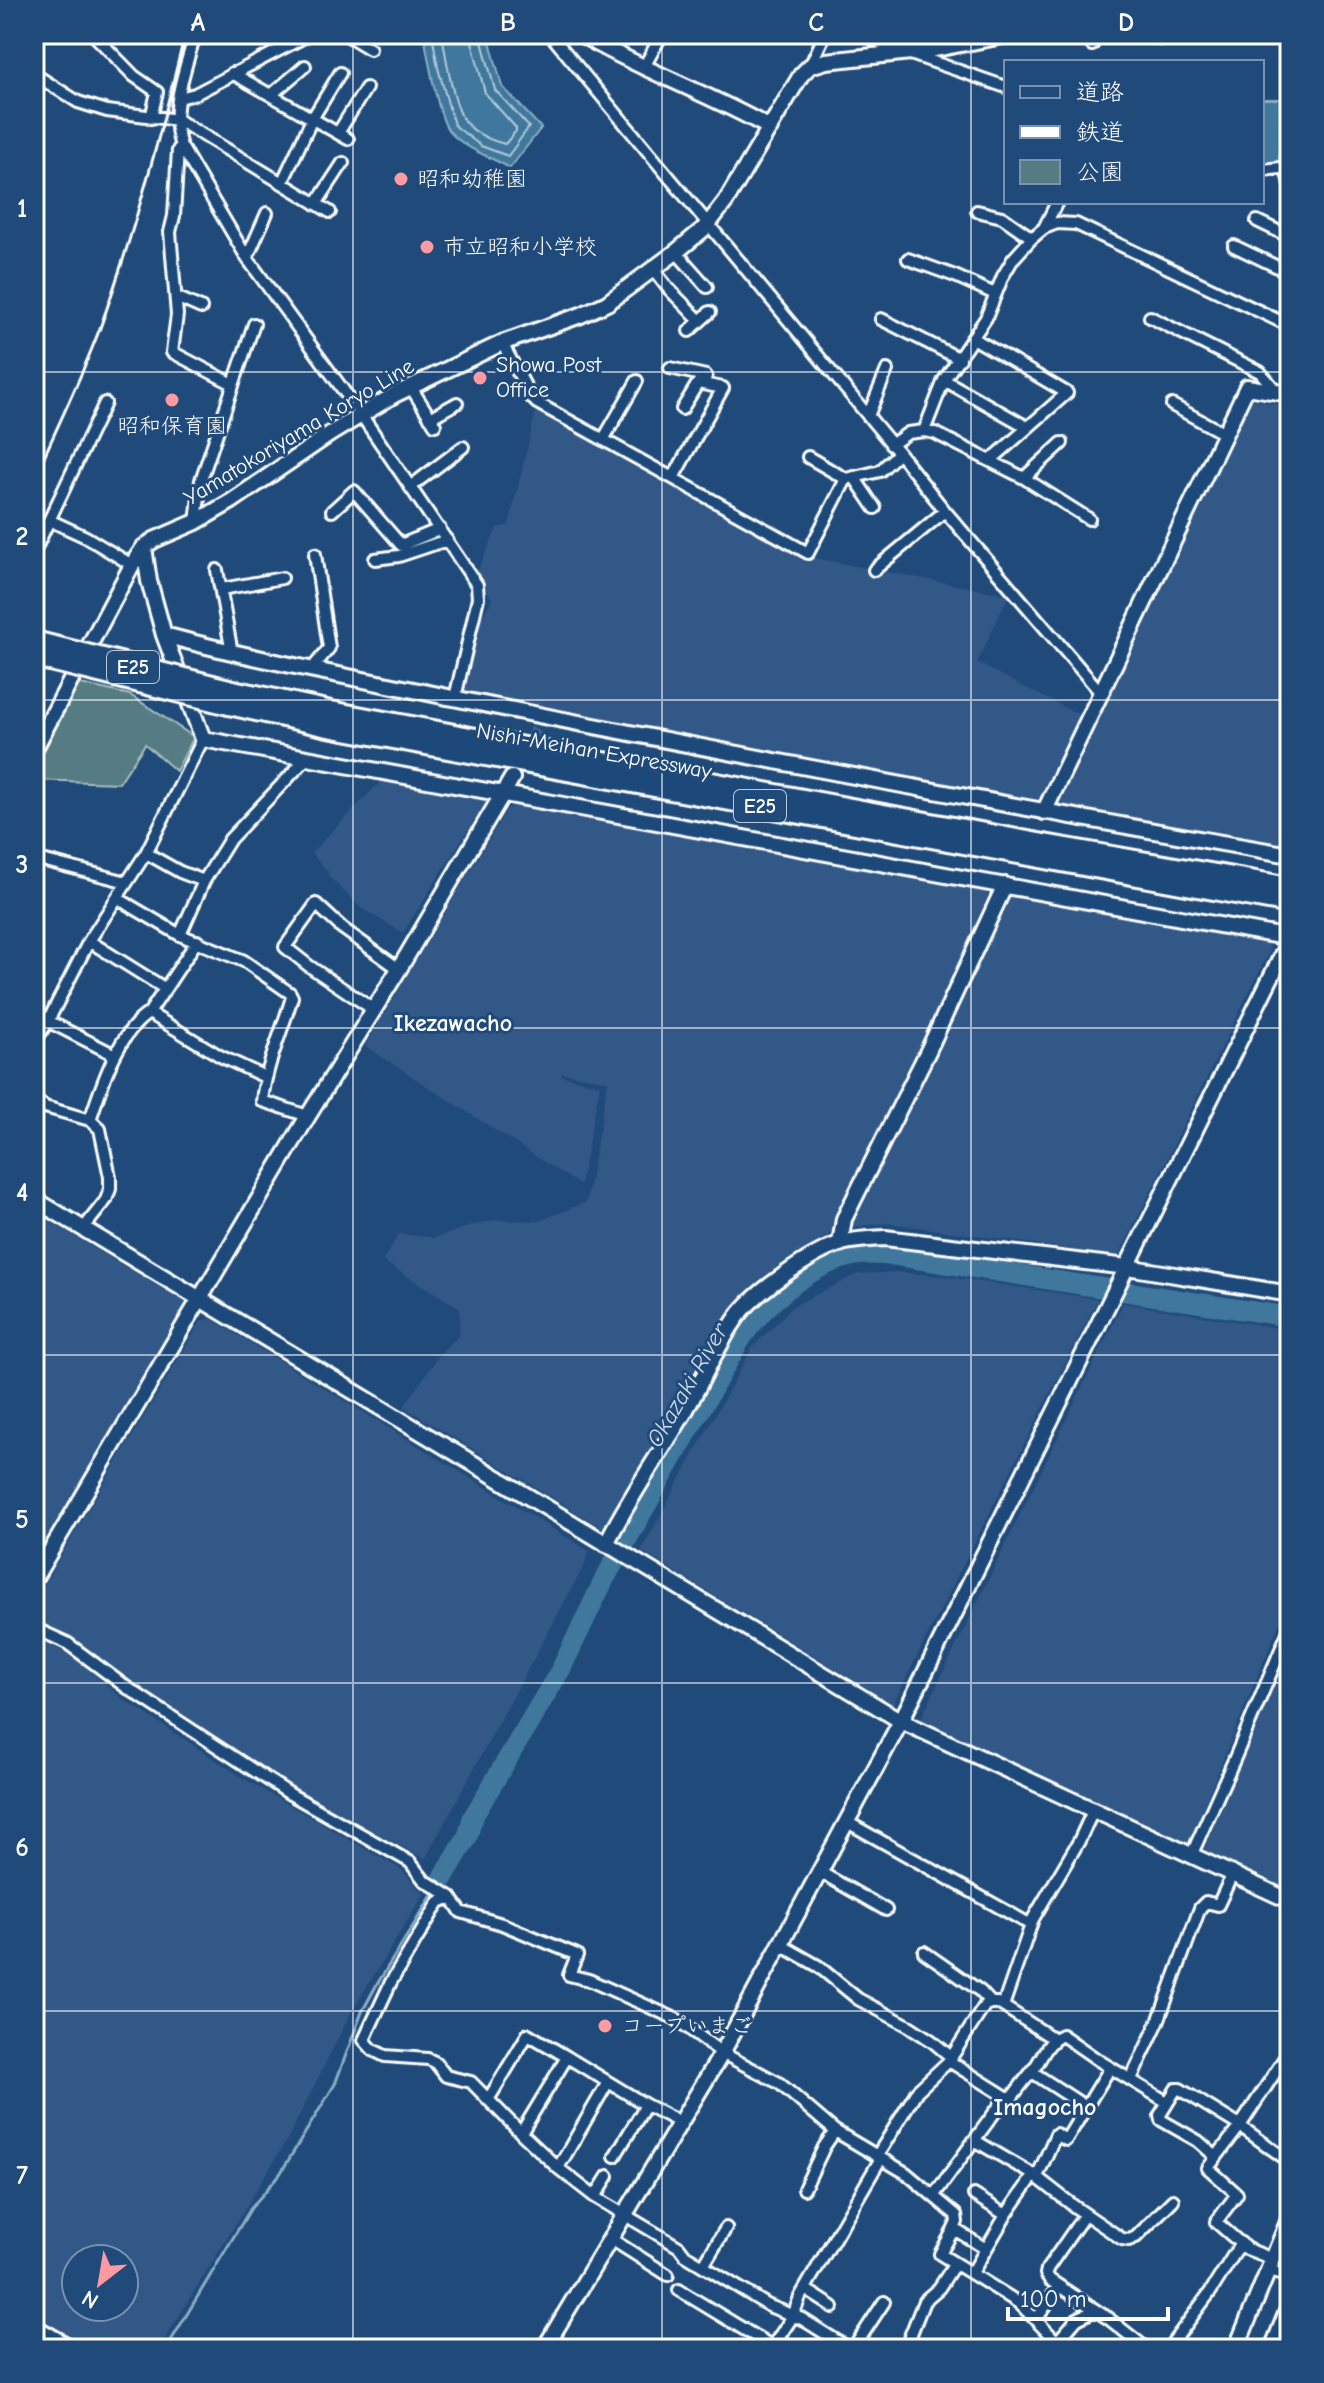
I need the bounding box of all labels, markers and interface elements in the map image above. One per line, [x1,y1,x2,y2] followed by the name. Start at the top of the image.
[191,8,206,38] text: A
[500,8,516,38] text: B
[808,8,824,38] text: C
[1118,8,1134,38] text: D
[1004,60,1264,204] legend
[1076,78,1124,106] text: 道路
[1076,118,1124,146] text: 鉄道
[1076,158,1124,186] text: 公園
[417,166,527,192] place label: 昭和幼稚園
[392,170,410,188] marker: 昭和幼稚園
[17,194,27,224] text: 1
[443,234,597,260] place label: 市立昭和小学校
[418,238,436,256] marker: 市立昭和小学校
[496,352,602,403] place label: Showa Post Office
[179,353,419,511] street label: Yamatokoriyama Koryo Line
[471,369,489,387] marker: Showa Post Office
[163,391,181,409] marker: 昭和保育園
[117,413,227,439] place label: 昭和保育園
[16,522,28,552] text: 2
[107,651,159,683] road number: E25
[474,718,714,785] street label: Nishi-Meihan Expressway
[734,790,786,822] road number: E25
[16,850,28,880] text: 3
[394,1009,512,1037] district label: Ikezawacho
[16,1178,28,1208] text: 4
[640,1317,734,1452] water label: Okazaki River
[15,1505,29,1535] text: 5
[15,1833,29,1863] text: 6
[621,2013,752,2039] place label: コープいまご
[596,2017,614,2035] marker: コープいまご
[994,2093,1096,2121] district label: Imagocho
[16,2161,28,2191] text: 7
[60,2243,140,2323] north arrow
[1008,2271,1168,2321] scale bar
[77,2284,103,2314] text: N
[1020,2285,1087,2313] text: 100 m

